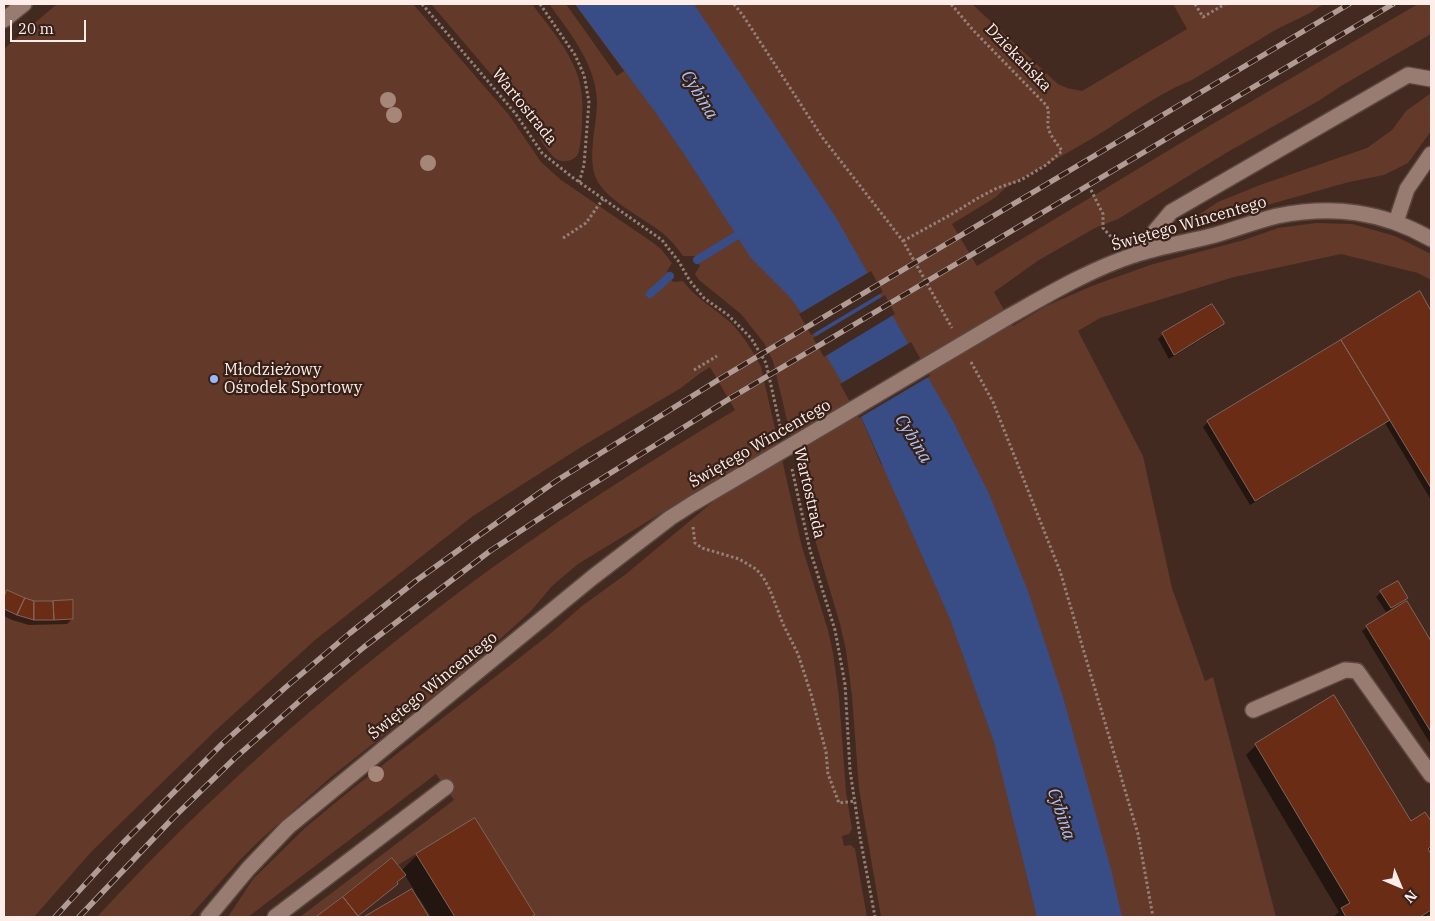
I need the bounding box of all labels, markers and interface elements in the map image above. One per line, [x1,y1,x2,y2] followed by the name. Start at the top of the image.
[12,10,89,42] scale bar
[18,19,54,38] text: 20 m
[981,20,1055,96] street label: Dziekańska
[487,65,561,149] street label: Wartostrada
[676,67,722,123] water label: Cybina
[1109,193,1269,255] street label: Świętego Wincentego
[224,360,362,398] place label: Młodzieżowy Ośrodek Sportowy
[208,373,220,385] marker: Młodzieżowy Ośrodek Sportowy
[686,396,834,492] street label: Świętego Wincentego
[890,411,936,467] water label: Cybina
[789,446,829,540] street label: Wartostrada
[365,628,501,744] street label: Świętego Wincentego
[1042,785,1080,843] water label: Cybina
[1375,861,1425,911] north arrow
[1400,886,1421,907] text: N

